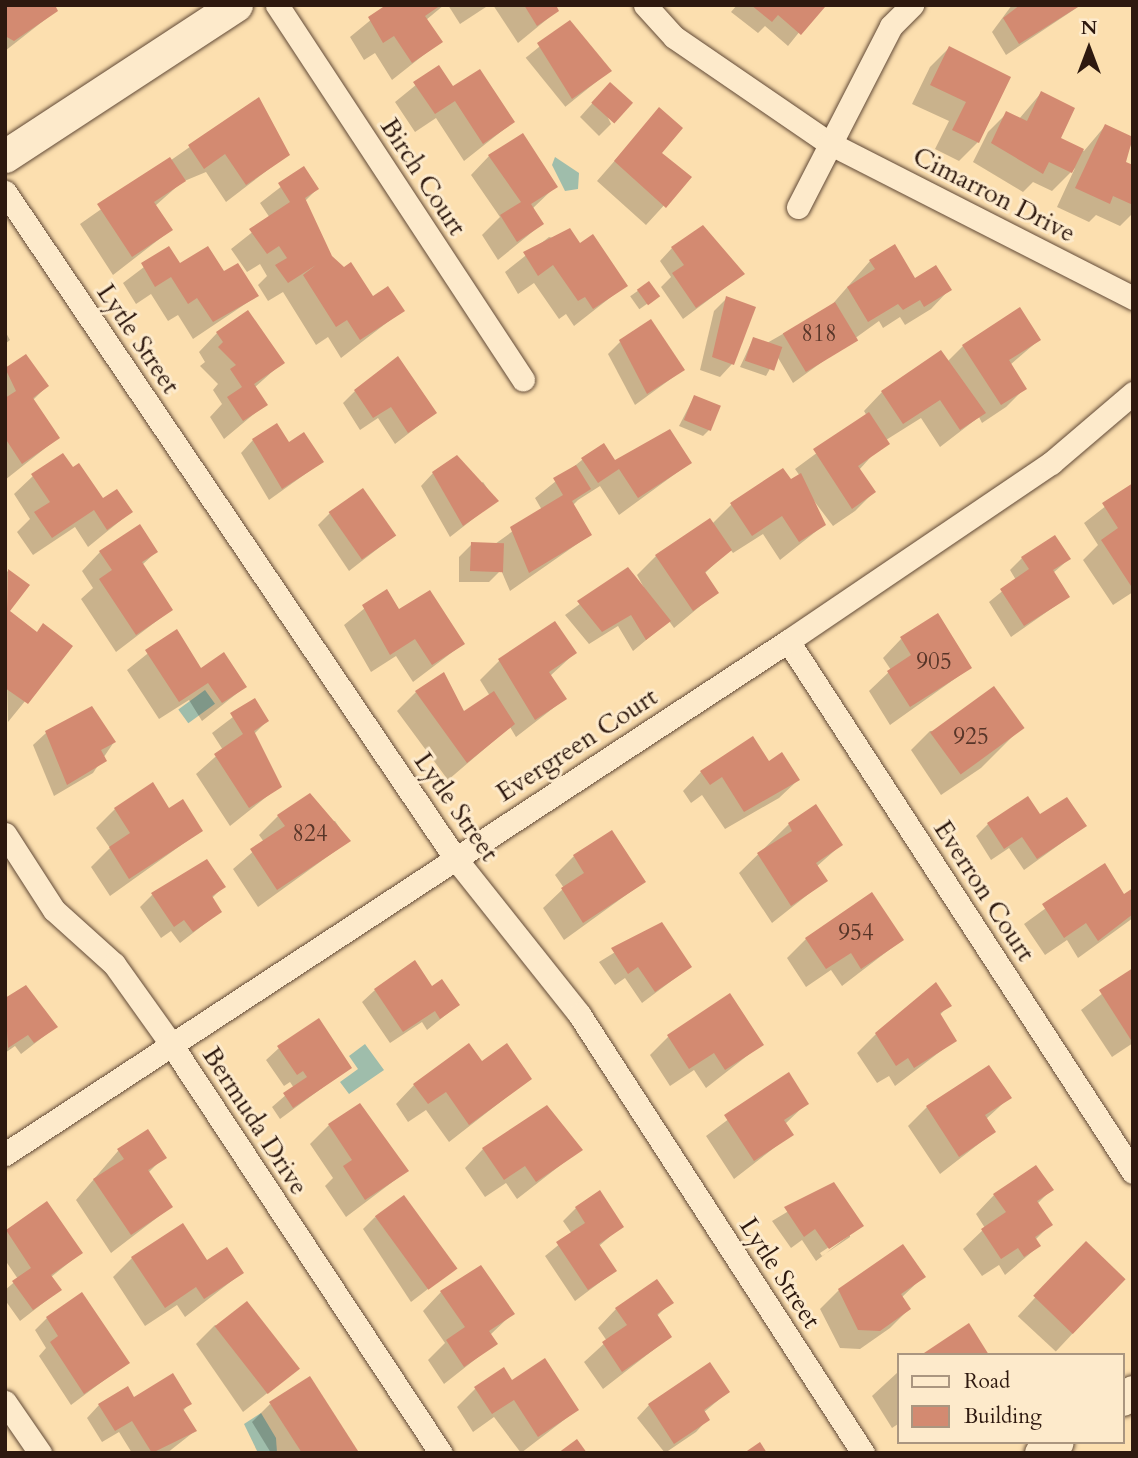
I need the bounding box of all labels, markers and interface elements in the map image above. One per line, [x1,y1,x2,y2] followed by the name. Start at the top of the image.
[1054,14,1124,84] north arrow
[1081,15,1097,41] text: N
[374,113,472,241] street label: Birch Court
[908,141,1080,249] street label: Cimarron Drive
[90,278,186,400] street label: Lytle Street
[801,320,837,348] house number: 818
[916,648,952,676] house number: 905
[491,681,663,809] street label: Evergreen Court
[953,723,989,751] house number: 925
[407,747,505,867] street label: Lytle Street
[927,815,1041,967] street label: Everron Court
[292,820,328,848] house number: 824
[838,919,874,947] house number: 954
[196,1041,314,1201] street label: Bermuda Drive
[733,1212,827,1334] street label: Lytle Street
[897,1353,1124,1444] legend
[964,1367,1010,1396] text: Road
[964,1402,1042,1431] text: Building

